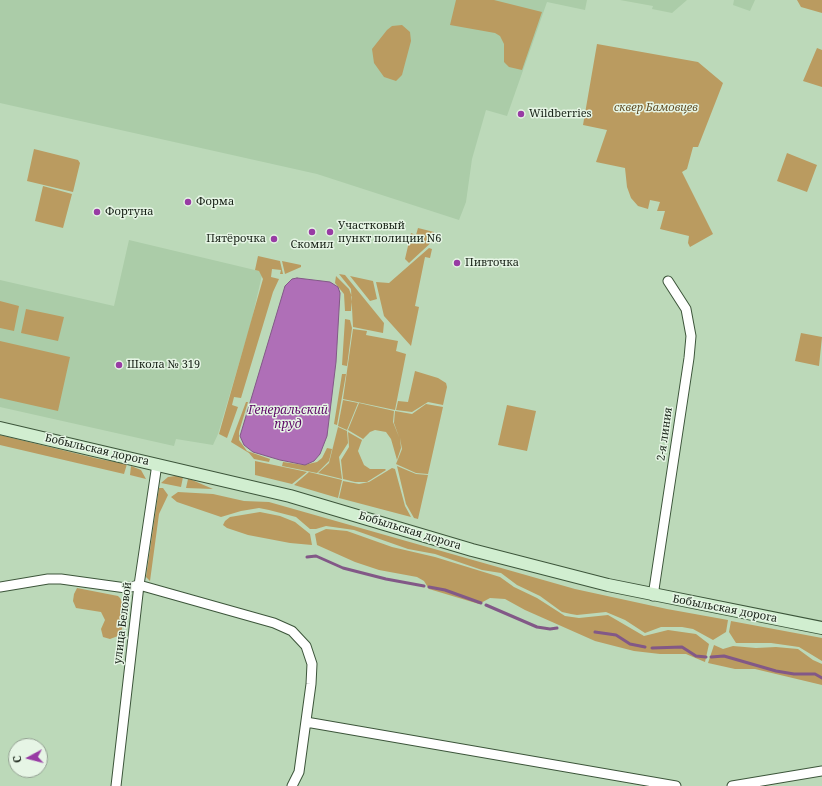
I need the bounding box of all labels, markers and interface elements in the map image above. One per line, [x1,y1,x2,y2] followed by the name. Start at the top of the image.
[614,101,698,115] park label: сквер Бамовцев
[529,107,592,121] place label: Wildberries
[516,109,526,119] marker: Wildberries
[196,195,234,209] place label: Форма
[183,197,193,207] marker: Форма
[105,205,154,219] place label: Фортуна
[92,207,102,217] marker: Фортуна
[338,219,441,245] place label: Участковый пункт полиции N6
[307,227,317,237] marker: Скомил
[325,227,335,237] marker: Участковый пункт полиции N6
[206,232,266,246] place label: Пятёрочка
[269,234,279,244] marker: Пятёрочка
[291,238,333,252] place label: Скомил
[465,256,519,270] place label: Пивточка
[452,258,462,268] marker: Пивточка
[127,358,200,372] place label: Школа № 319
[114,360,124,370] marker: Школа № 319
[248,404,328,432] water label: Генеральский пруд
[655,406,675,462] street label: 2-я линия
[44,432,150,468] street label: Бобыльская дорога
[357,509,463,553] street label: Бобыльская дорога
[111,581,135,665] street label: улица Беловой
[671,592,779,626] street label: Бобыльская дорога
[8,738,48,778] north arrow
[9,755,24,764] text: С

